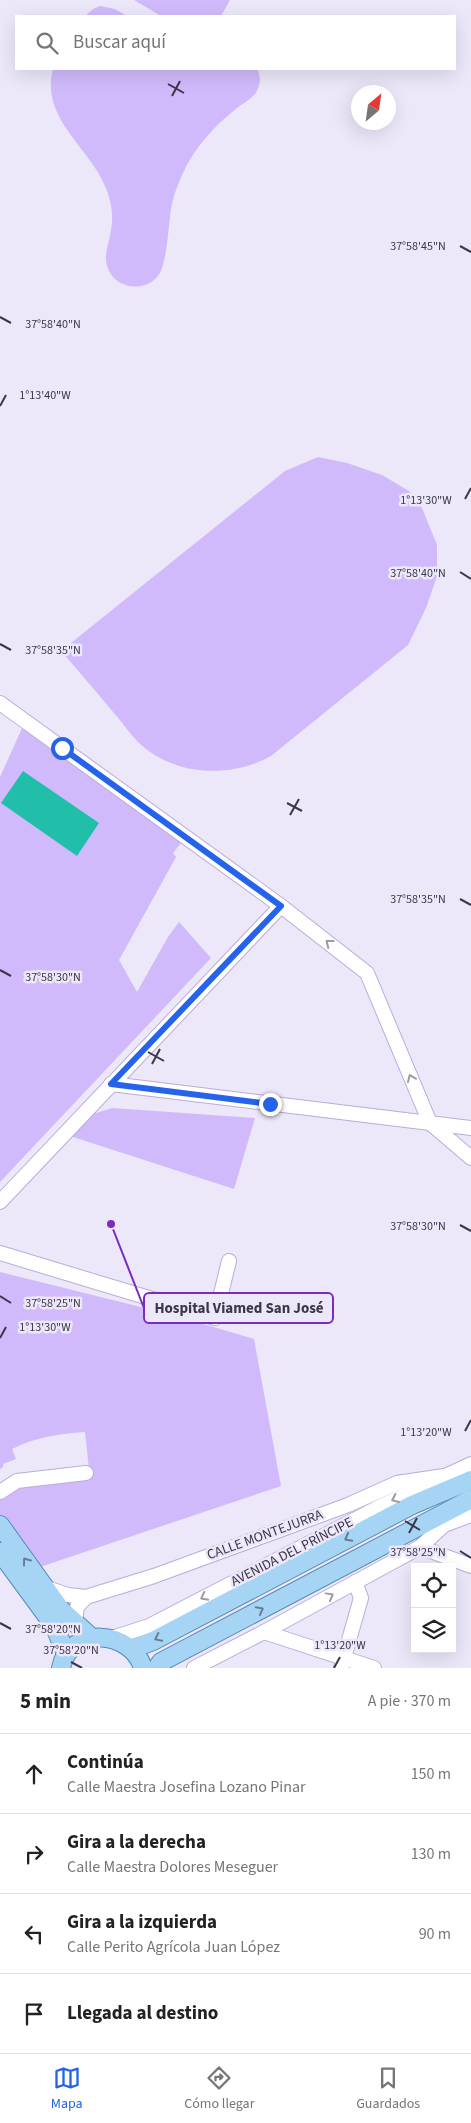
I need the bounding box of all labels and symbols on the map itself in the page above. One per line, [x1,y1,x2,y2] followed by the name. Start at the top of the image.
[351,85,396,130] north arrow
[390,238,446,255] text: 37°58'45"N
[25,316,81,333] text: 37°58'40"N
[19,387,71,404] text: 1°13'40"W
[400,492,452,509] text: 1°13'30"W
[390,565,446,582] text: 37°58'40"N
[25,642,81,659] text: 37°58'35"N
[51,737,74,760] route start
[390,891,446,908] text: 37°58'35"N
[326,941,335,949] one-way arrow
[25,969,81,986] text: 37°58'30"N
[407,1074,418,1083] one-way arrow
[259,1093,282,1116] route end
[390,1218,446,1235] text: 37°58'30"N
[144,1293,333,1323] callout: Hospital Viamed San José
[25,1295,81,1312] text: 37°58'25"N
[154,1298,324,1319] text: Hospital Viamed San José
[19,1319,71,1336] text: 1°13'30"W
[400,1424,452,1441] text: 1°13'20"W
[391,1493,400,1503] one-way arrow
[204,1505,326,1565] street label: CALLE MONTEJURRA
[227,1512,357,1592] street label: AVENIDA DEL PRÍNCIPE
[344,1532,353,1542] one-way arrow
[390,1544,446,1561] text: 37°58'25"N
[23,1557,32,1567] one-way arrow
[200,1591,209,1601] one-way arrow
[324,1593,333,1603] one-way arrow
[254,1606,263,1616] one-way arrow
[25,1621,81,1638] text: 37°58'20"N
[154,1632,163,1642] one-way arrow
[314,1637,366,1654] text: 1°13'20"W
[43,1642,99,1659] text: 37°58'20"N

